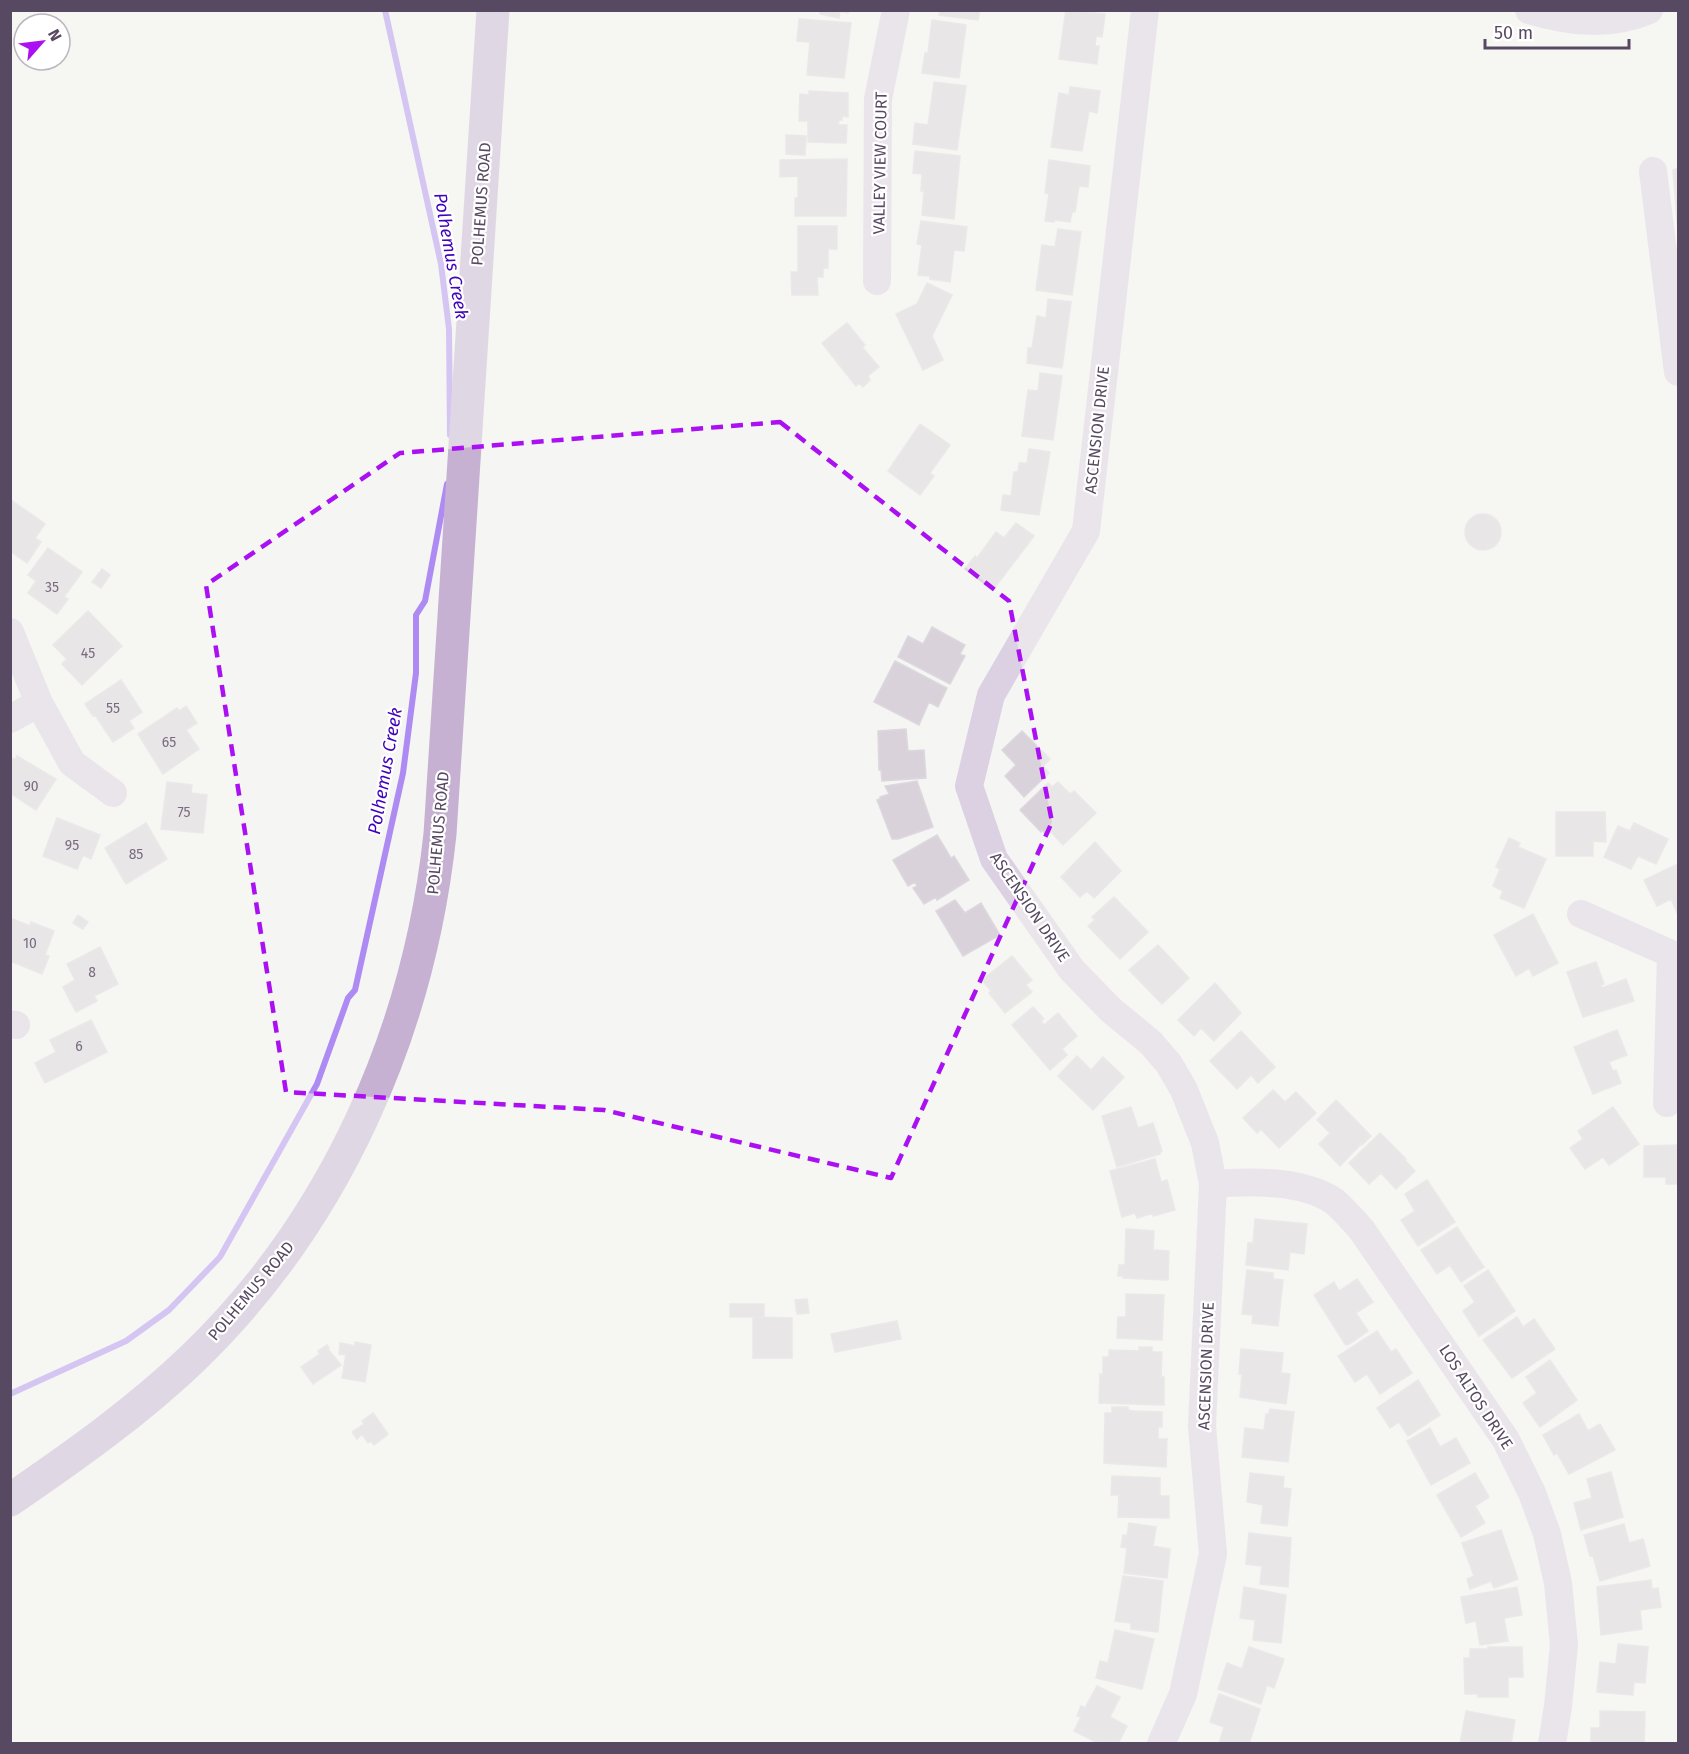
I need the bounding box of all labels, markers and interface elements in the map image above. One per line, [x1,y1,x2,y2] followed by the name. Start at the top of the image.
[12,12,72,72] north arrow
[1485,12,1629,50] scale bar
[1494,22,1533,44] text: 50 m
[44,26,66,44] text: N
[869,91,891,235] street label: VALLEY VIEW COURT
[467,142,495,266] street label: POLHEMUS ROAD
[429,191,473,321] water label: Polhemus Creek
[1081,365,1113,495] street label: ASCENSION DRIVE
[45,579,59,596] house number: 35
[81,645,95,662] house number: 45
[106,700,120,717] house number: 55
[363,706,407,836] water label: Polhemus Creek
[162,734,176,751] house number: 65
[423,771,453,895] street label: POLHEMUS ROAD
[23,778,39,795] house number: 90
[177,804,191,821] house number: 75
[65,837,79,854] house number: 95
[129,846,143,863] house number: 85
[986,849,1074,965] street label: ASCENSION DRIVE
[23,935,37,952] house number: 10
[88,964,96,981] house number: 8
[75,1038,83,1055] house number: 6
[204,1238,298,1344] street label: POLHEMUS ROAD
[1194,1302,1218,1430] street label: ASCENSION DRIVE
[1435,1341,1517,1453] street label: LOS ALTOS DRIVE

